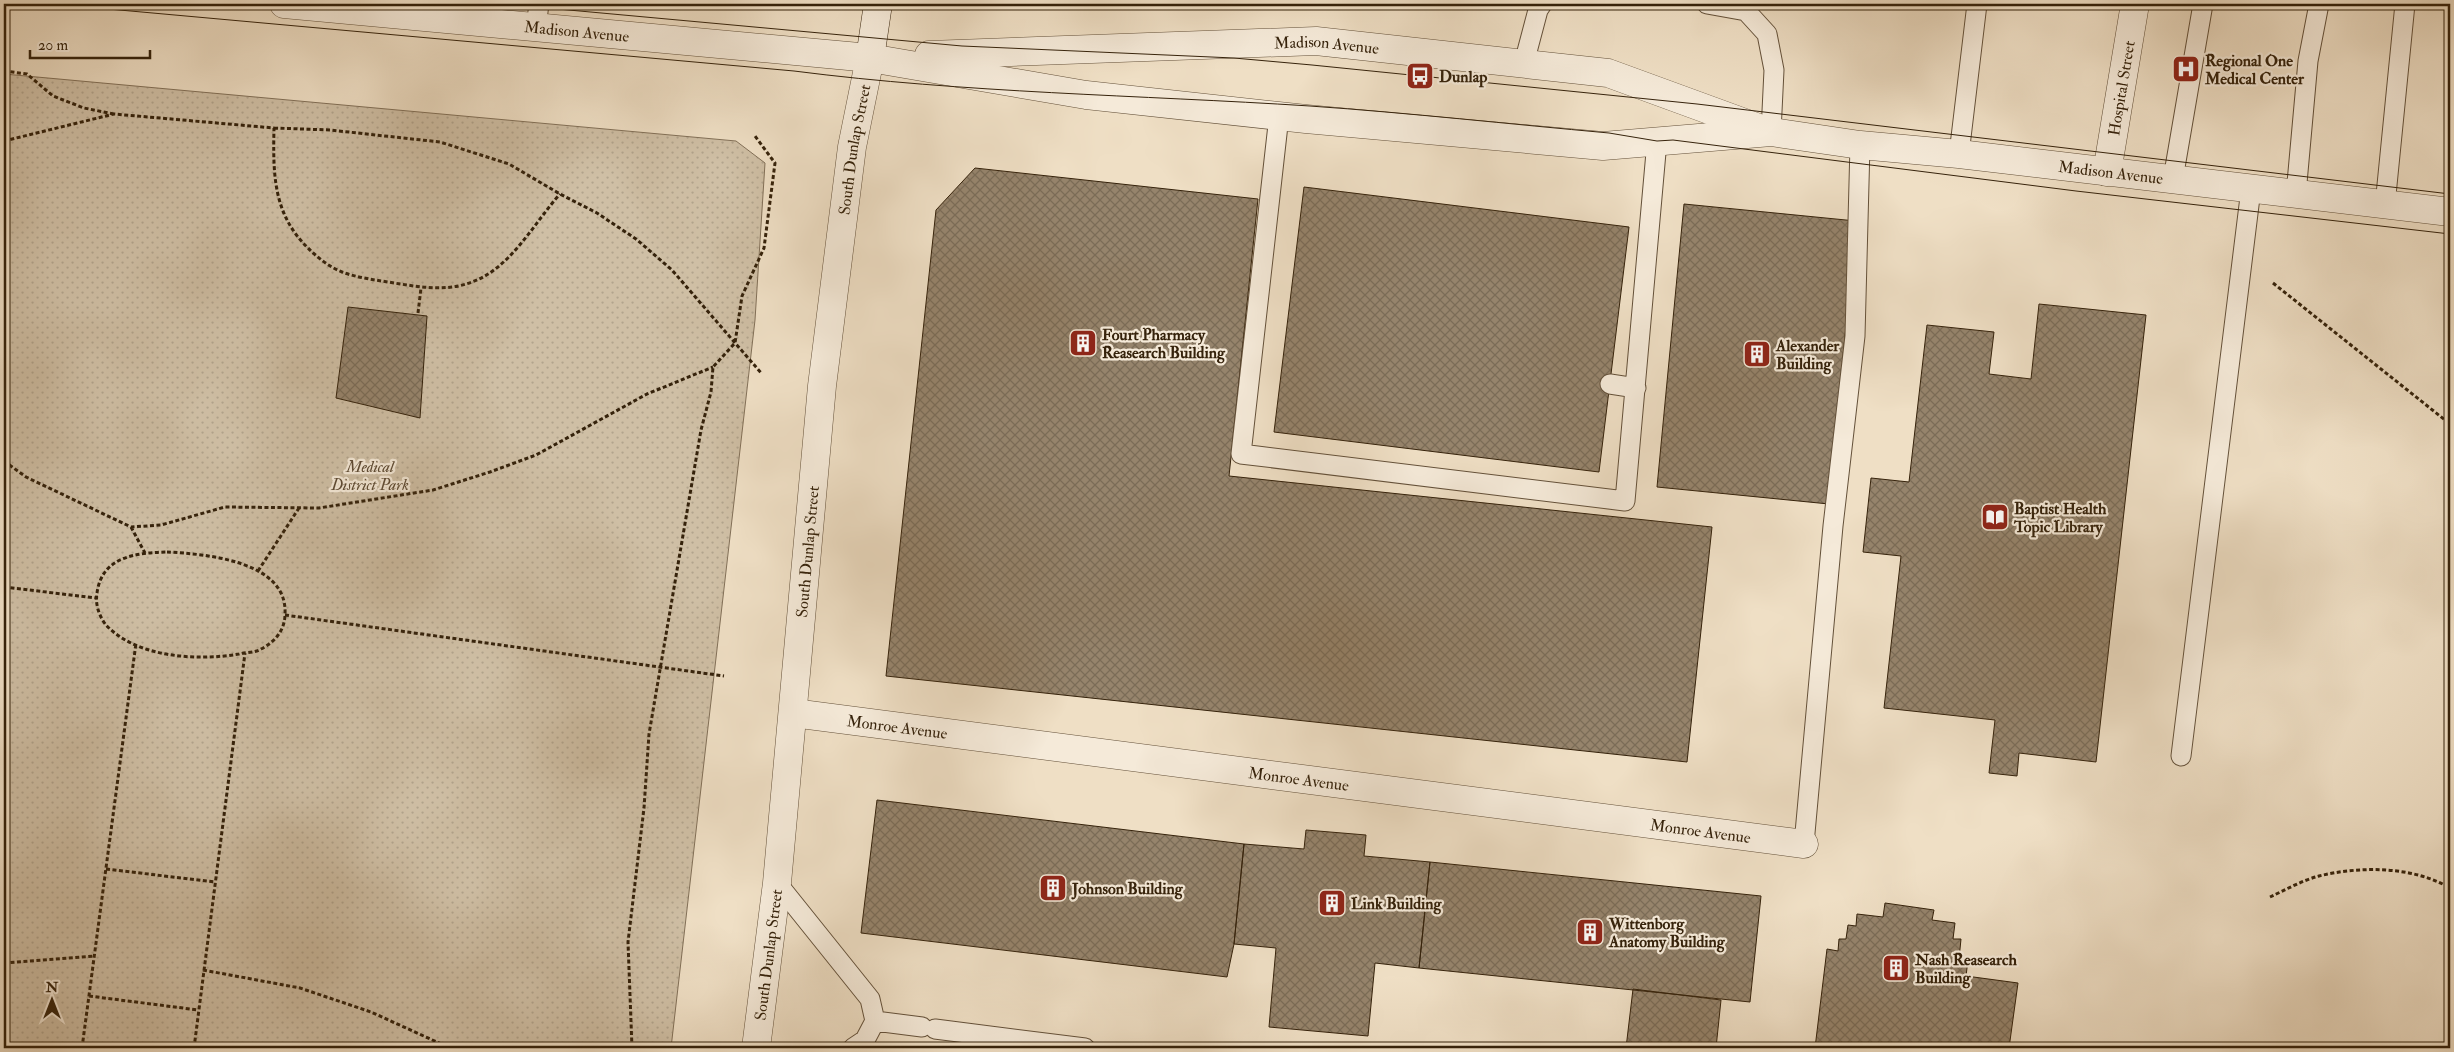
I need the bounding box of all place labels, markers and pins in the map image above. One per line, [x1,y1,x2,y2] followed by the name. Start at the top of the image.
[2204,51,2305,89] place label: Regional One Medical Center
[2171,54,2201,84] hospital icon: Regional One Medical Center
[1405,61,1435,91] bus stop icon: Dunlap
[1439,67,1487,88] place label: Dunlap
[1102,325,1226,364] place label: Fourt Pharmacy Reasearch Building
[1068,328,1098,358] building icon: Fourt Pharmacy Reasearch Building
[1775,336,1840,375] place label: Alexander Building
[1742,339,1772,369] building icon: Alexander Building
[2013,499,2107,538] place label: Baptist Health Topic Library
[1980,502,2010,532] library icon: Baptist Health Topic Library
[1038,873,1068,903] building icon: Johnson Building
[1071,879,1184,900] place label: Johnson Building
[1317,888,1347,918] building icon: Link Building
[1351,894,1443,915] place label: Link Building
[1608,914,1726,953] place label: Wittenborg Anatomy Building
[1575,917,1605,947] building icon: Wittenborg Anatomy Building
[1914,950,2017,989] place label: Nash Reasearch Building
[1881,953,1911,983] building icon: Nash Reasearch Building

